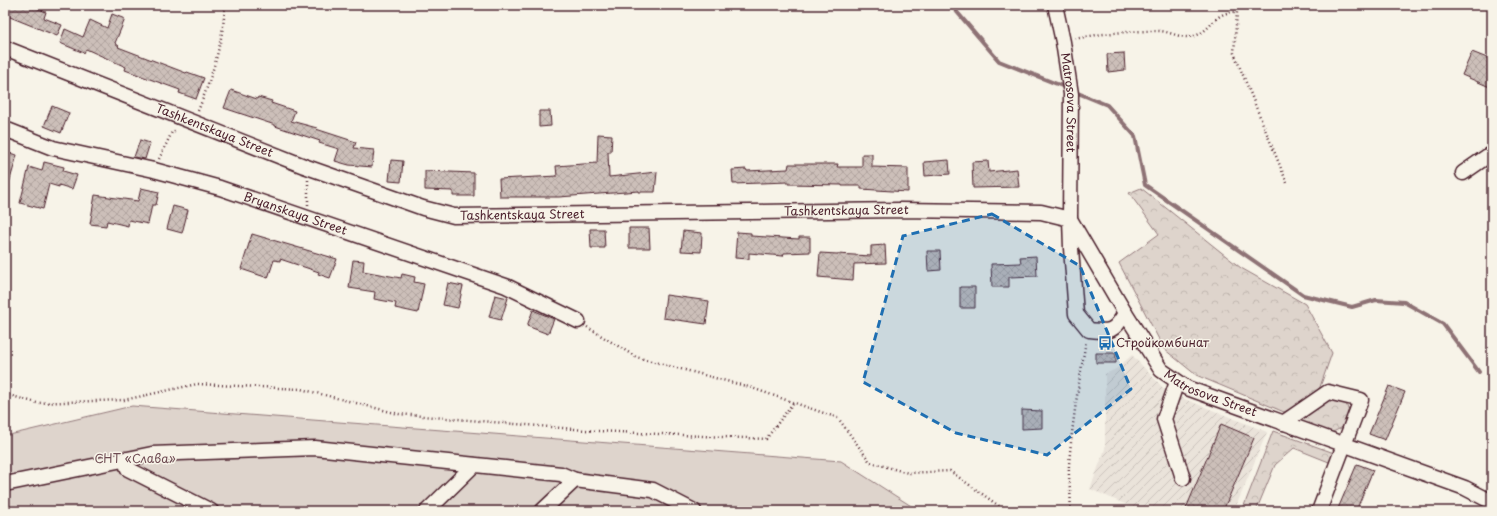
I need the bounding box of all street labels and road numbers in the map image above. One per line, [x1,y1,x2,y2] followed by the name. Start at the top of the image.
[1057,51,1081,153] street label: Matrosova Street
[153,98,276,161] street label: Tashkentskaya Street
[241,187,350,239] street label: Bryanskaya Street
[784,200,909,220] street label: Tashkentskaya Street
[460,204,585,224] street label: Tashkentskaya Street
[1161,365,1260,420] street label: Matrosova Street

